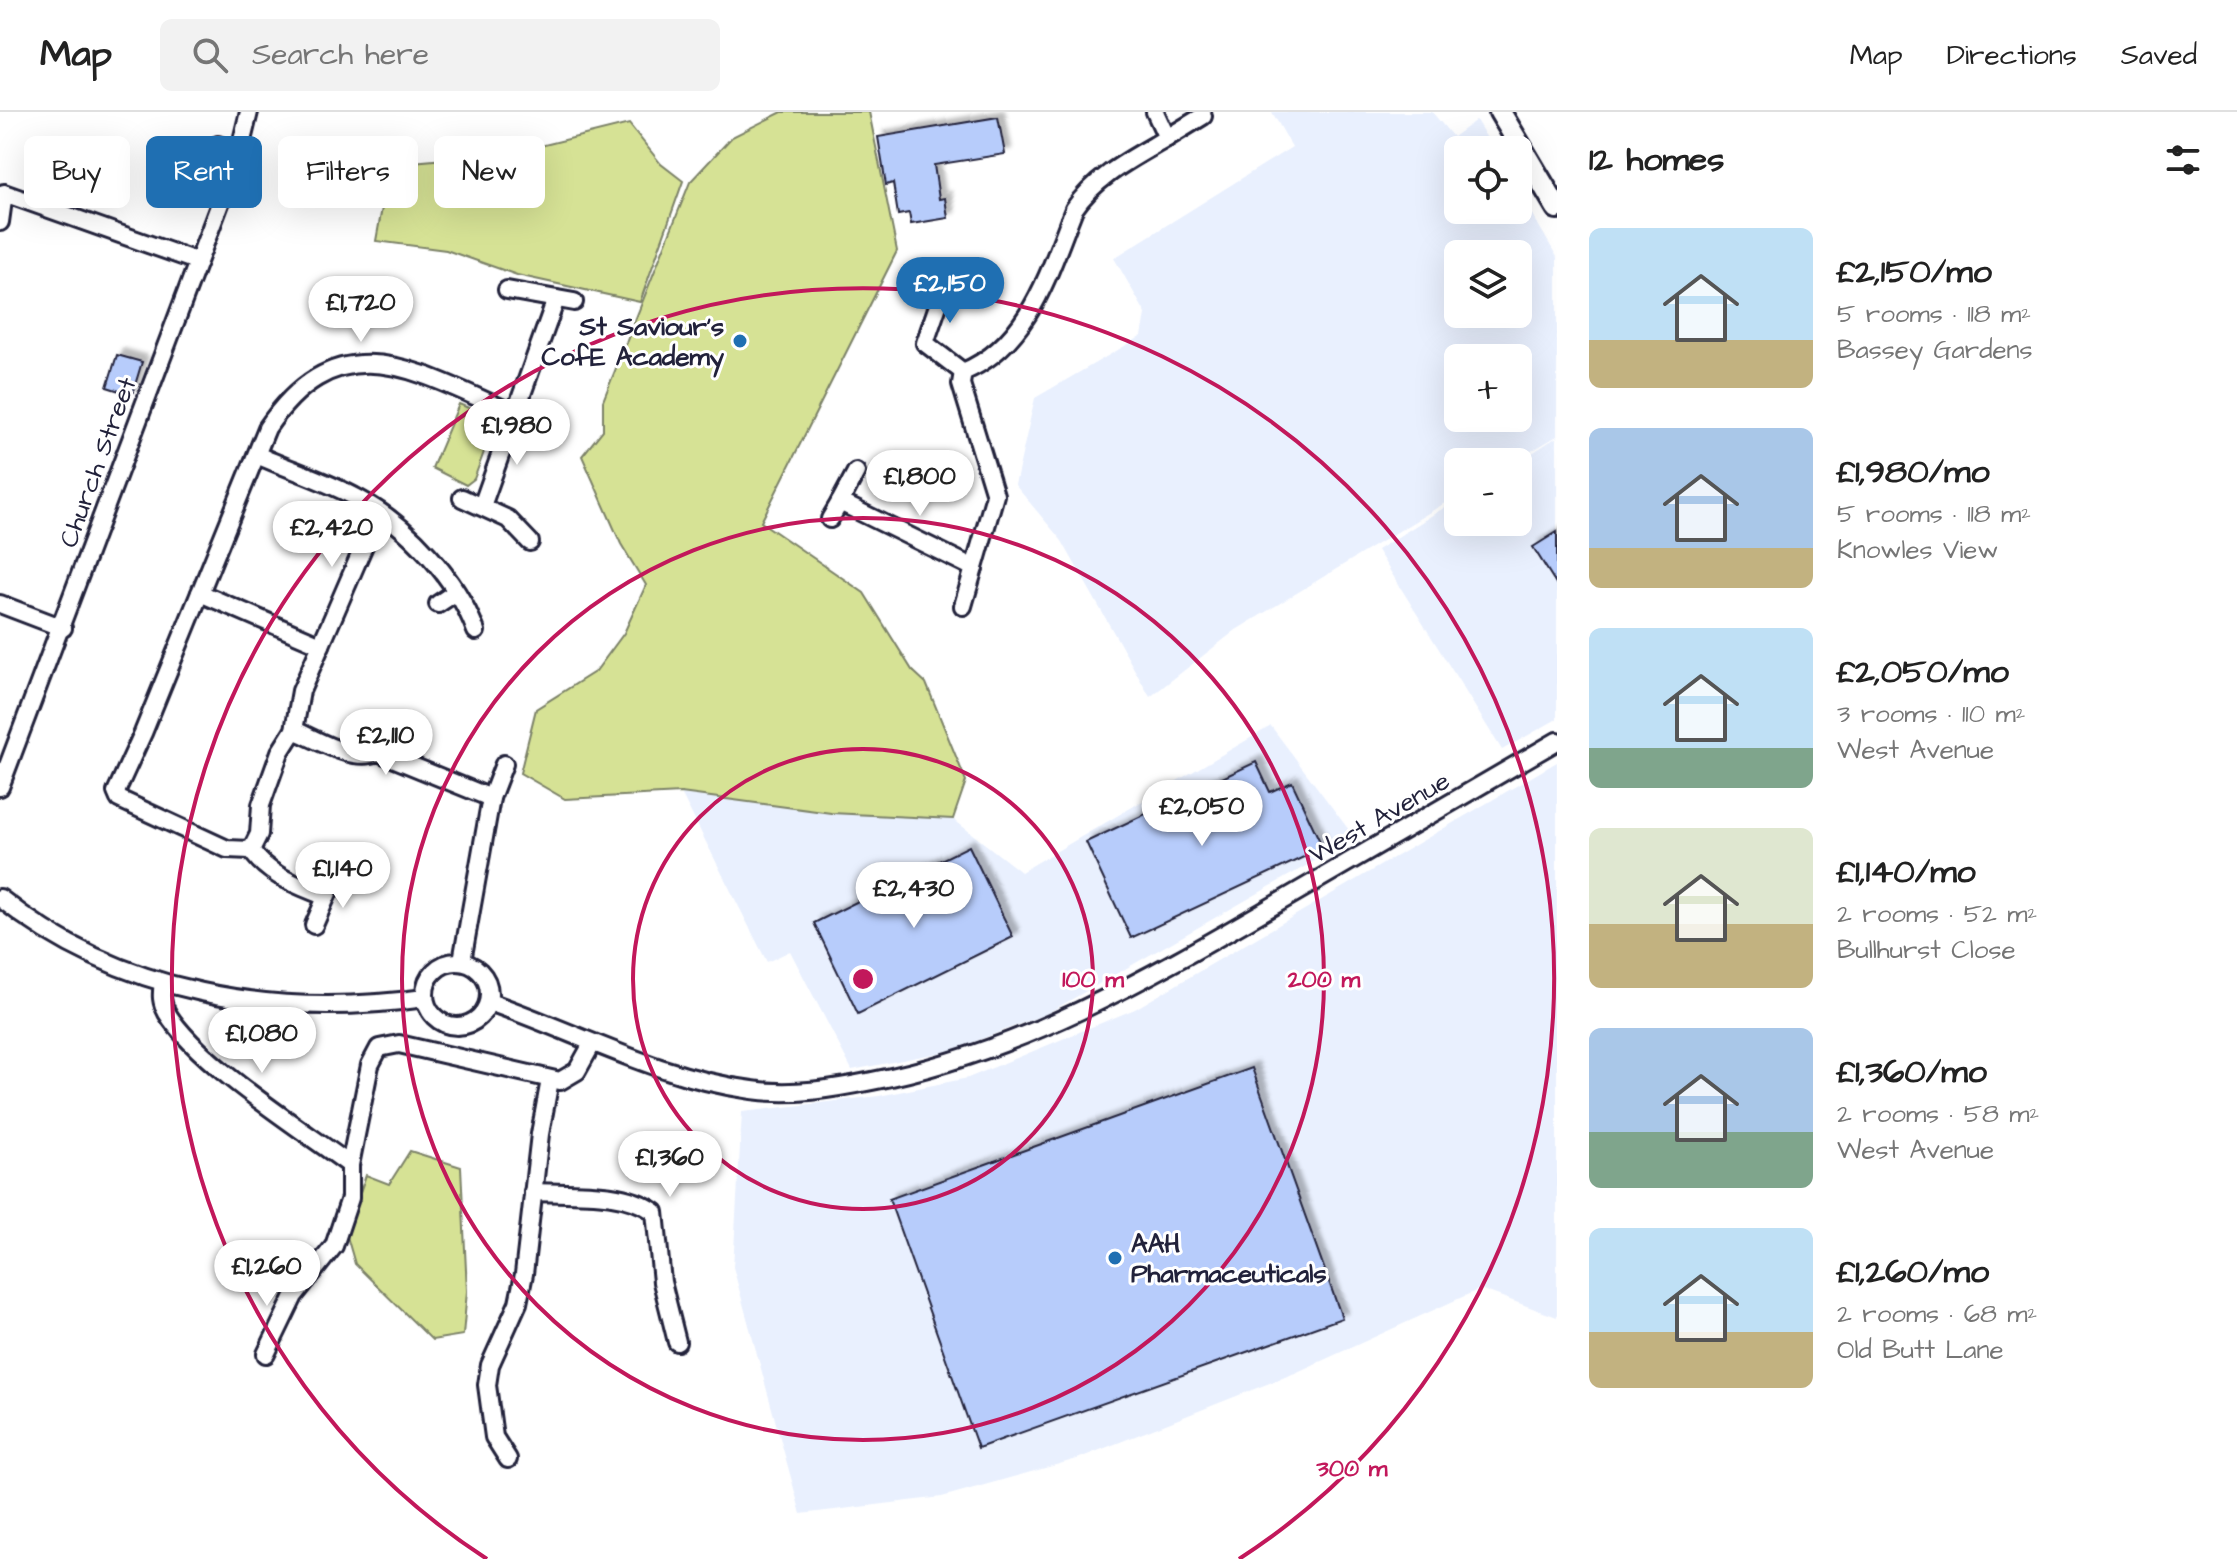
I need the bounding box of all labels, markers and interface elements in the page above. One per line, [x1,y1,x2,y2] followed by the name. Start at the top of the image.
[160,19,720,91] search box
[40,29,112,81] text: Map
[188,33,232,77] icon: search
[252,34,429,76] text: Search here
[1850,36,1903,75] text: Map
[1947,36,2077,75] text: Directions
[2121,36,2197,75] text: Saved
[24,136,130,208] chip: Buy
[146,136,262,208] chip: Rent
[278,136,418,208] chip: Filters
[434,136,545,208] chip: New
[1444,136,1532,536] map controls
[1444,136,1532,224] button: locate
[1589,136,1724,184] text: 12 homes
[2161,138,2205,182] icon: filters
[1444,240,1532,328] button: layers
[1837,248,1992,296] text: £2,150/mo
[885,257,1015,325] pin: £2,150
[1653,260,1749,356] icon: home
[914,265,986,301] text: £2,150
[296,276,426,344] pin: £1,720
[326,284,396,320] text: £1,720
[1837,296,2031,332] text: 5 rooms · 118 m²
[541,309,725,378] place label: St Saviour's CofE Academy
[731,332,749,350] marker: St Saviour's CofE Academy
[1837,332,2033,368] text: Bassey Gardens
[1444,344,1532,432] button: +
[50,372,146,552] street label: Church Street
[452,399,582,467] pin: £1,980
[482,407,552,443] text: £1,980
[1444,448,1532,536] button: −
[1837,448,1990,496] text: £1,980/mo
[855,450,985,518] pin: £1,800
[884,458,956,494] text: £1,800
[1653,460,1749,556] icon: home
[1837,496,2031,532] text: 5 rooms · 118 m²
[267,501,397,569] pin: £2,420
[291,509,373,545] text: £2,420
[1837,532,1998,568] text: Knowles View
[1837,648,2009,696] text: £2,050/mo
[1653,660,1749,756] icon: home
[1837,696,2025,732] text: 3 rooms · 110 m²
[321,709,451,777] pin: £2,110
[358,717,414,753] text: £2,110
[1837,732,1994,768] text: West Avenue
[1303,763,1456,873] street label: West Avenue
[1137,780,1267,848] pin: £2,050
[1160,788,1244,824] text: £2,050
[278,842,408,910] pin: £1,140
[1837,848,1976,896] text: £1,140/mo
[313,850,373,886] text: £1,140
[1653,860,1749,956] icon: home
[849,862,979,930] pin: £2,430
[874,870,954,906] text: £2,430
[1837,896,2037,932] text: 2 rooms · 52 m²
[1837,932,2016,968] text: Bullhurst Close
[1062,963,1124,997] text: 100 m
[1287,963,1360,997] text: 200 m
[849,965,877,993] centre of rings
[197,1007,327,1075] pin: £1,080
[226,1015,298,1051] text: £1,080
[1837,1048,1987,1096] text: £1,360/mo
[1653,1060,1749,1156] icon: home
[1837,1096,2039,1132] text: 2 rooms · 58 m²
[605,1131,735,1199] pin: £1,360
[1837,1132,1994,1168] text: West Avenue
[636,1139,704,1175] text: £1,360
[1131,1226,1326,1292] place label: AAH Pharmaceuticals
[202,1240,332,1308] pin: £1,260
[232,1248,302,1284] text: £1,260
[1837,1248,1989,1296] text: £1,260/mo
[1106,1249,1124,1267] marker: AAH Pharmaceuticals
[1653,1260,1749,1356] icon: home
[1837,1296,2037,1332] text: 2 rooms · 68 m²
[1837,1332,2004,1368] text: Old Butt Lane
[1316,1452,1388,1486] text: 300 m

